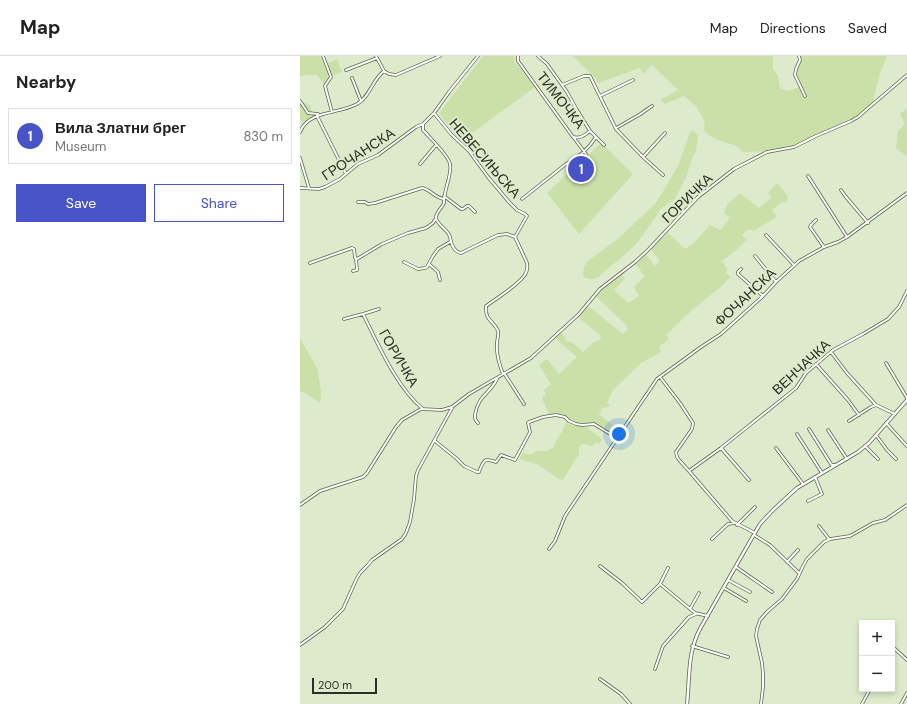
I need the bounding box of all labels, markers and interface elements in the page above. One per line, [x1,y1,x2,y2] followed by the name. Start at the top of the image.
[20,15,60,40] text: Map
[710,19,738,37] text: Map
[760,19,826,37] text: Directions
[848,19,887,37] text: Saved
[533,68,589,133] street label: ТИМОЧКА
[16,71,76,93] text: Nearby
[445,114,525,202] street label: НЕВЕСИЊСКА
[55,118,186,138] text: Вила Златни брег
[318,123,399,184] street label: ГРОЧАНСКА
[28,128,32,145] text: 1
[243,128,283,145] text: 830 m
[55,138,106,155] text: Museum
[568,154,594,184] pin: 1
[658,169,717,227] street label: ГОРИЧКА
[16,184,146,222] button: Save
[154,184,284,222] button: Share
[710,264,780,330] street label: ФОЧАНСКА
[375,326,423,391] street label: ГОРИЧКА
[768,335,834,399] street label: ВЕНЧАЧКА
[609,424,629,444] your location
[859,620,895,692] map controls
[859,620,895,656] button: +
[859,656,895,692] button: −
[312,676,377,695] scale bar
[318,678,352,692] text: 200 m

